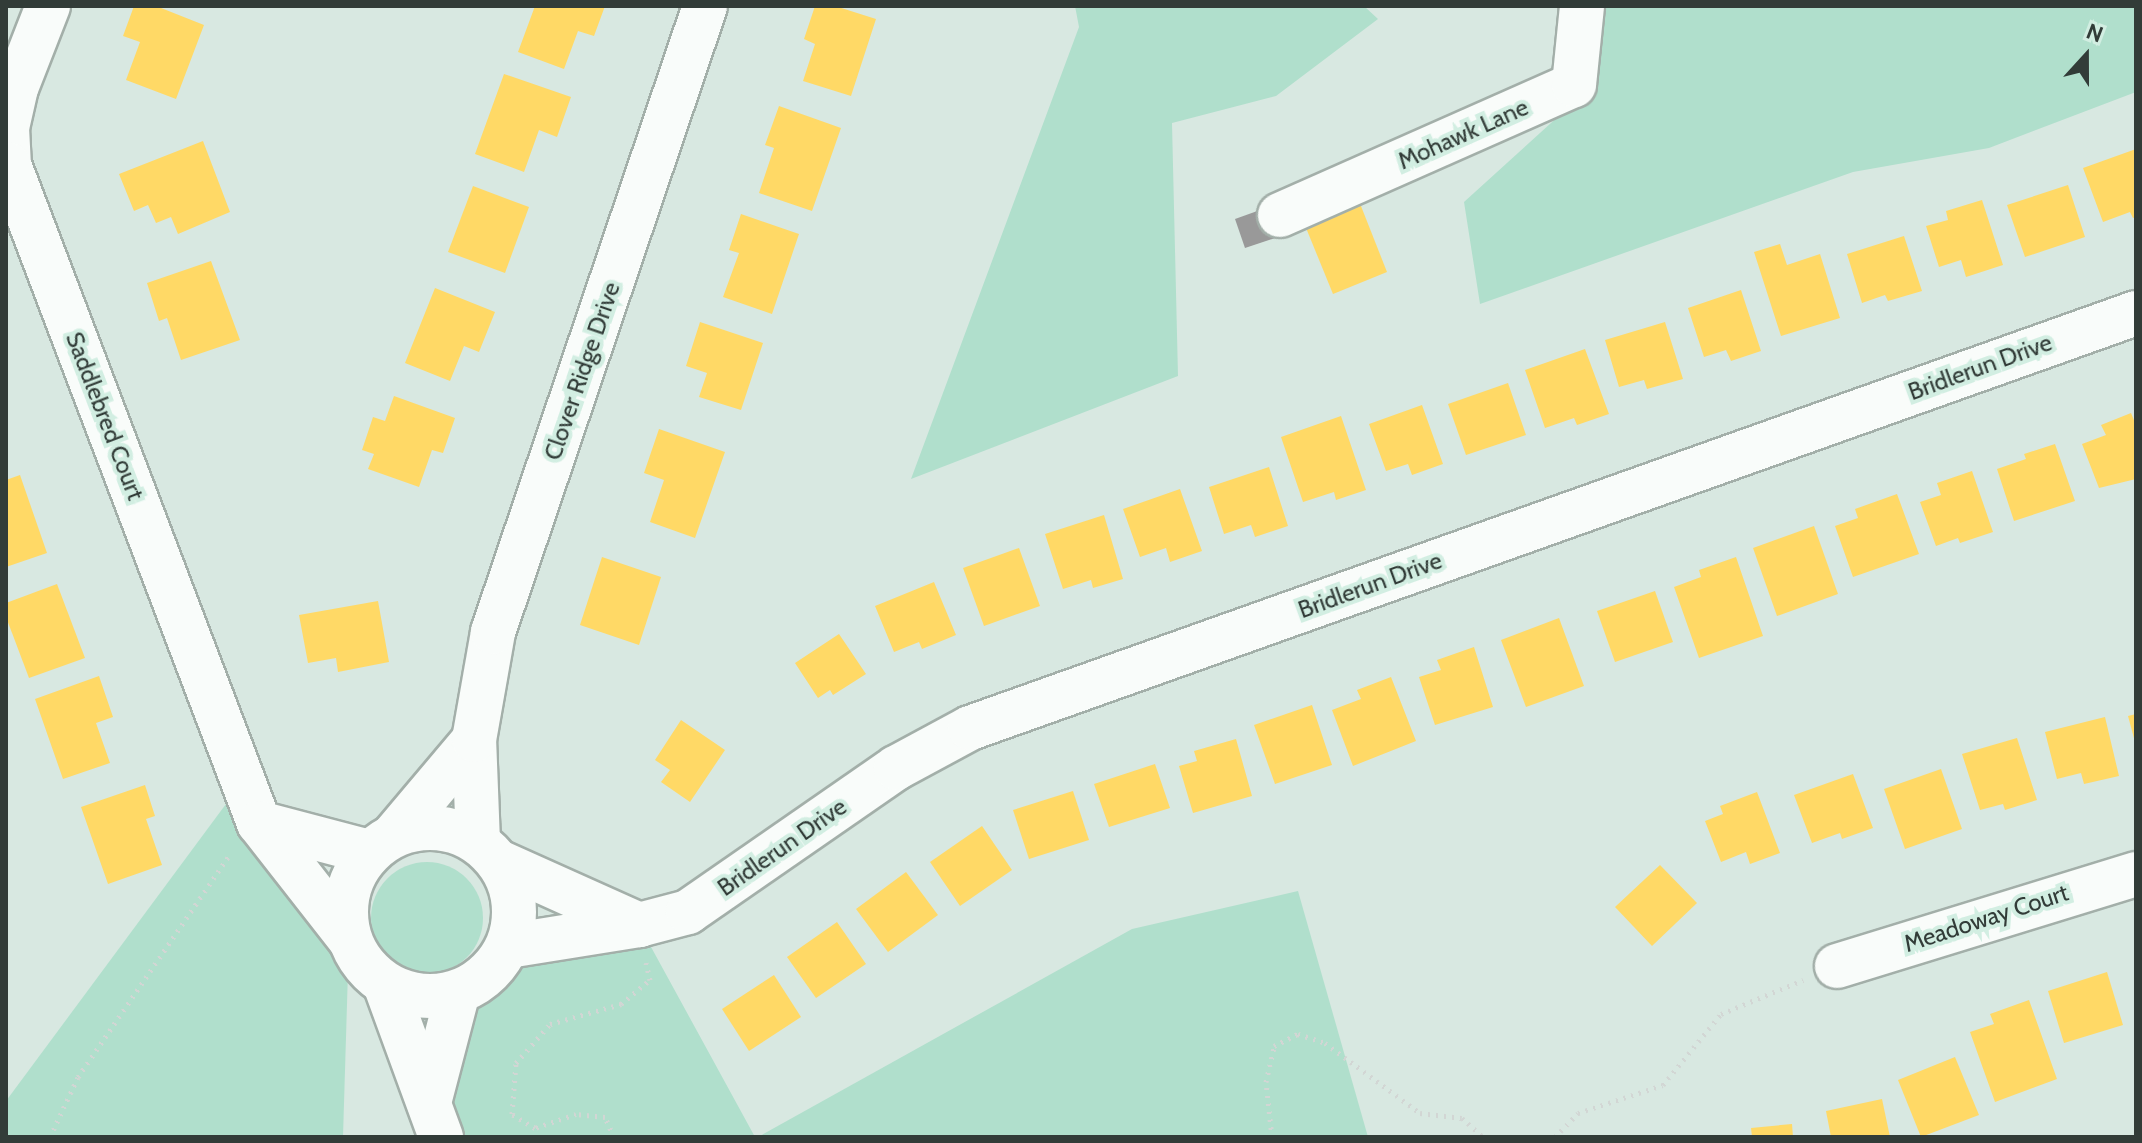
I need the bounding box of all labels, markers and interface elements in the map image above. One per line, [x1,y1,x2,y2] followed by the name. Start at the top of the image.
[2046,16,2126,96] north arrow
[2083,18,2107,49] text: N
[1393,92,1533,176] street label: Mohawk Lane
[538,278,626,464] street label: Clover Ridge Drive
[60,328,150,504] street label: Saddlebred Court
[1904,328,2056,406] street label: Bridlerun Drive
[1294,546,1446,624] street label: Bridlerun Drive
[712,792,852,902] street label: Bridlerun Drive
[1900,878,2072,958] street label: Meadoway Court

